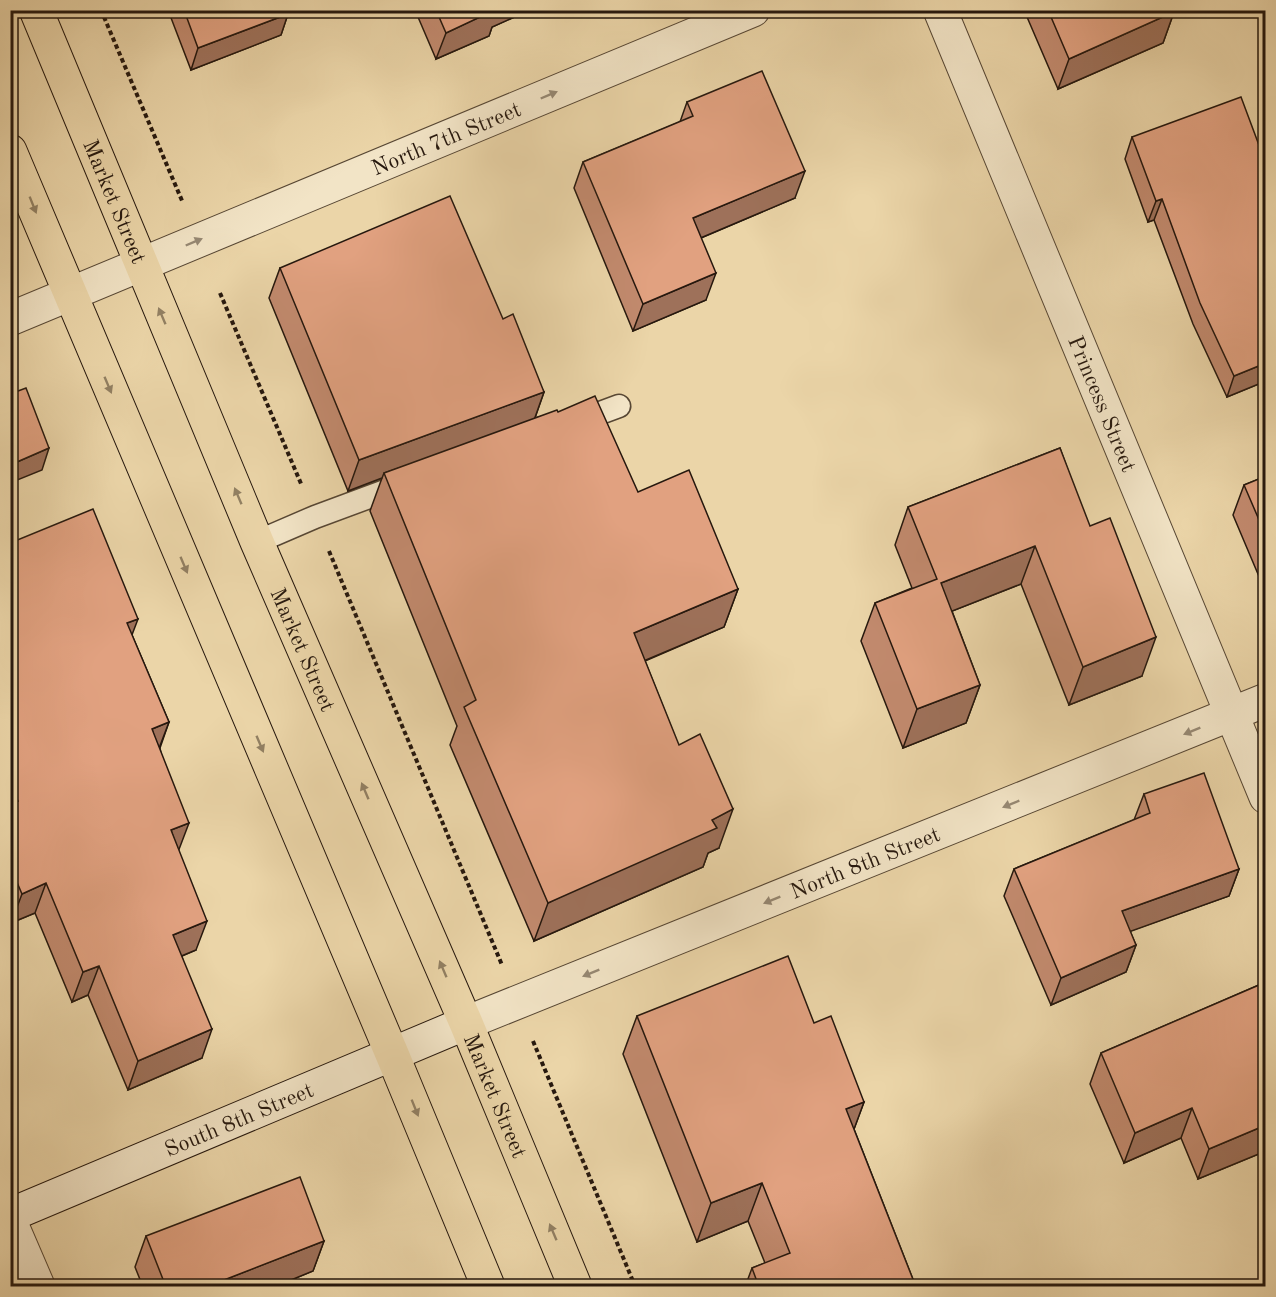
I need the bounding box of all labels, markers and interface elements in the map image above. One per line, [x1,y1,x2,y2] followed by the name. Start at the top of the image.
[540,90,558,99] one-way arrow
[369,99,525,180] street label: North 7th Street
[78,137,149,267] street label: Market Street
[29,196,38,214] one-way arrow
[186,237,204,247] one-way arrow
[157,307,167,325] one-way arrow
[1063,333,1139,476] street label: Princess Street
[104,376,113,394] one-way arrow
[233,487,242,505] one-way arrow
[179,556,189,574] one-way arrow
[265,585,338,715] street label: Market Street
[1183,727,1201,736] one-way arrow
[256,735,265,753] one-way arrow
[360,781,370,799] one-way arrow
[1002,799,1020,809] one-way arrow
[787,824,944,904] street label: North 8th Street
[763,896,781,905] one-way arrow
[438,960,448,978] one-way arrow
[582,969,600,978] one-way arrow
[459,1031,530,1162] street label: Market Street
[162,1080,317,1162] street label: South 8th Street
[410,1100,420,1118] one-way arrow
[548,1223,558,1241] one-way arrow

